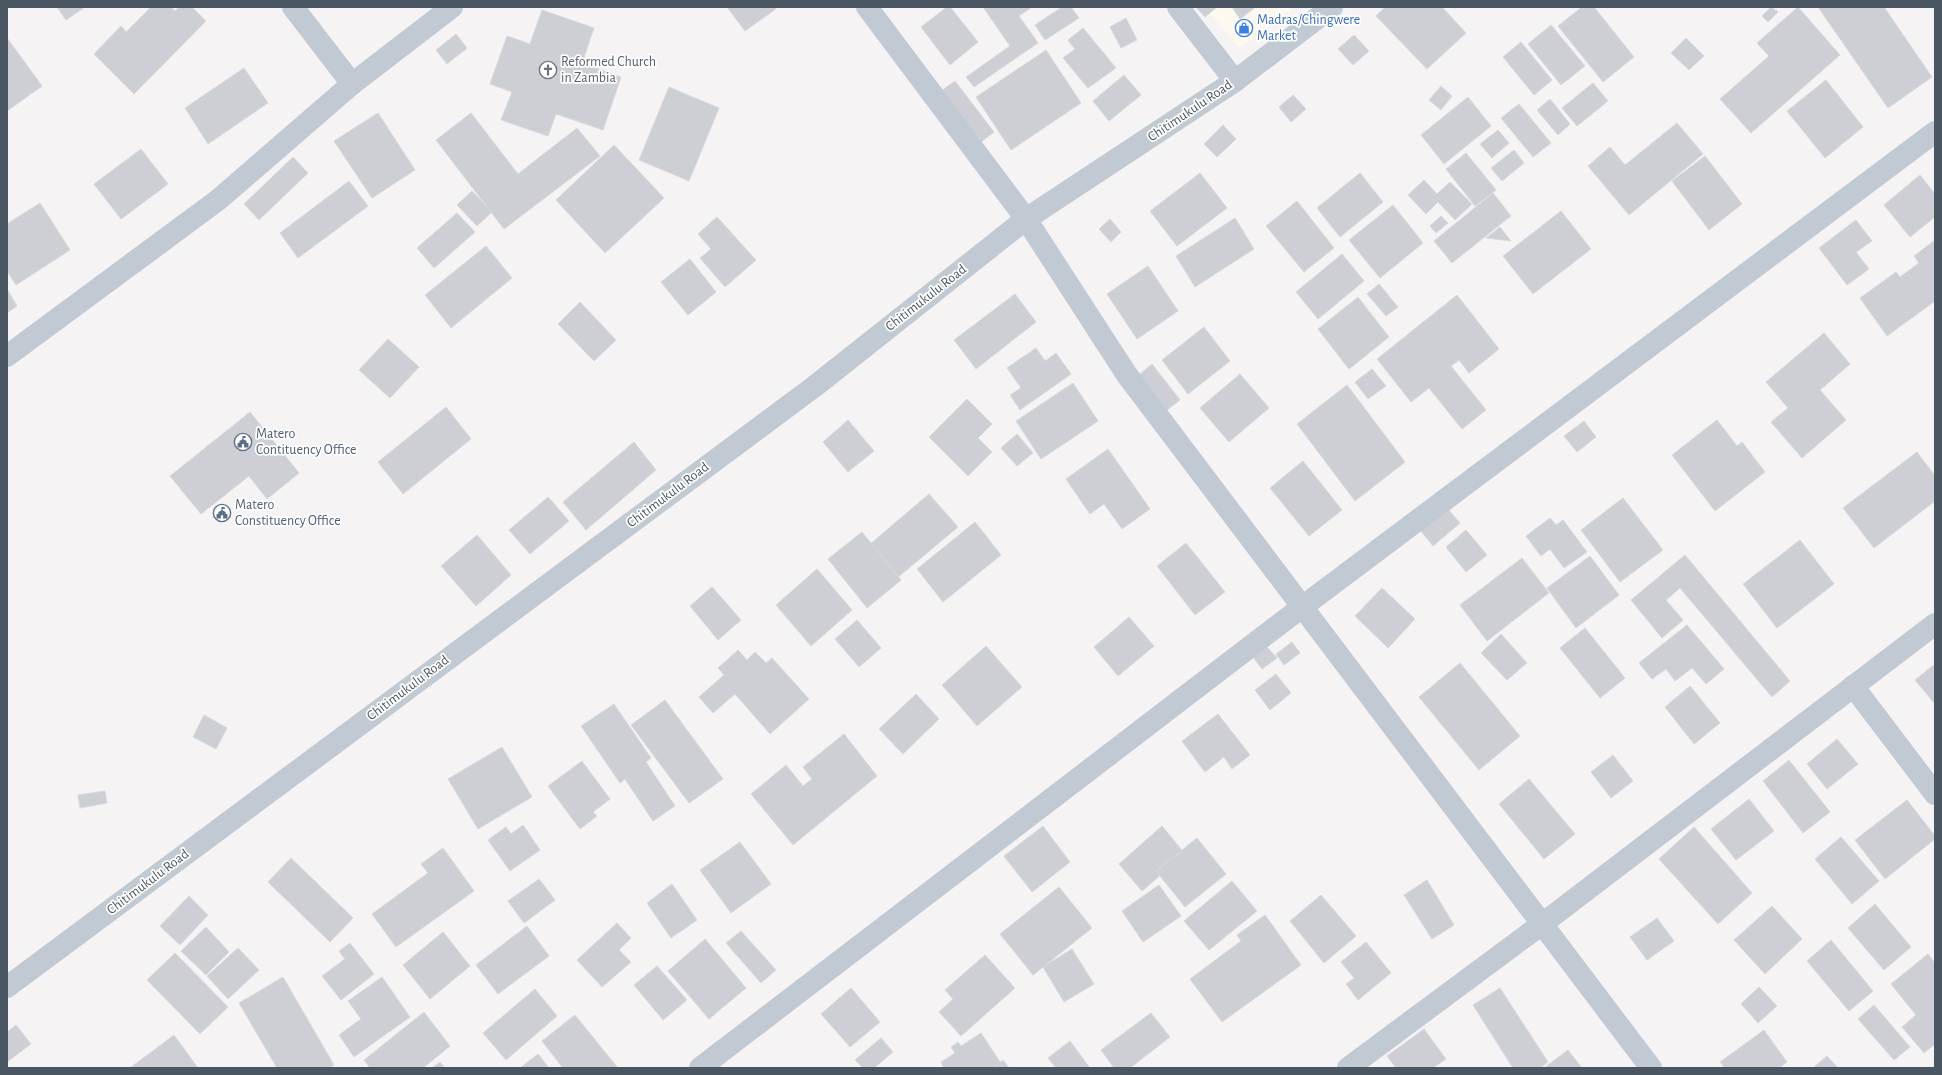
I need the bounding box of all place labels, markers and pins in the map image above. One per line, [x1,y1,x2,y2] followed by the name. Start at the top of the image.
[1257,13,1360,43] place label: Madras/Chingwere Market
[1234,18,1254,38] shop icon: Madras/Chingwere Market
[561,55,656,85] place label: Reformed Church in Zambia
[538,60,558,80] church icon: Reformed Church in Zambia
[256,427,357,457] place label: Matero Contituency Office
[233,432,253,452] public building icon: Matero Contituency Office
[235,498,341,528] place label: Matero Constituency Office
[212,503,232,523] public building icon: Matero Constituency Office

